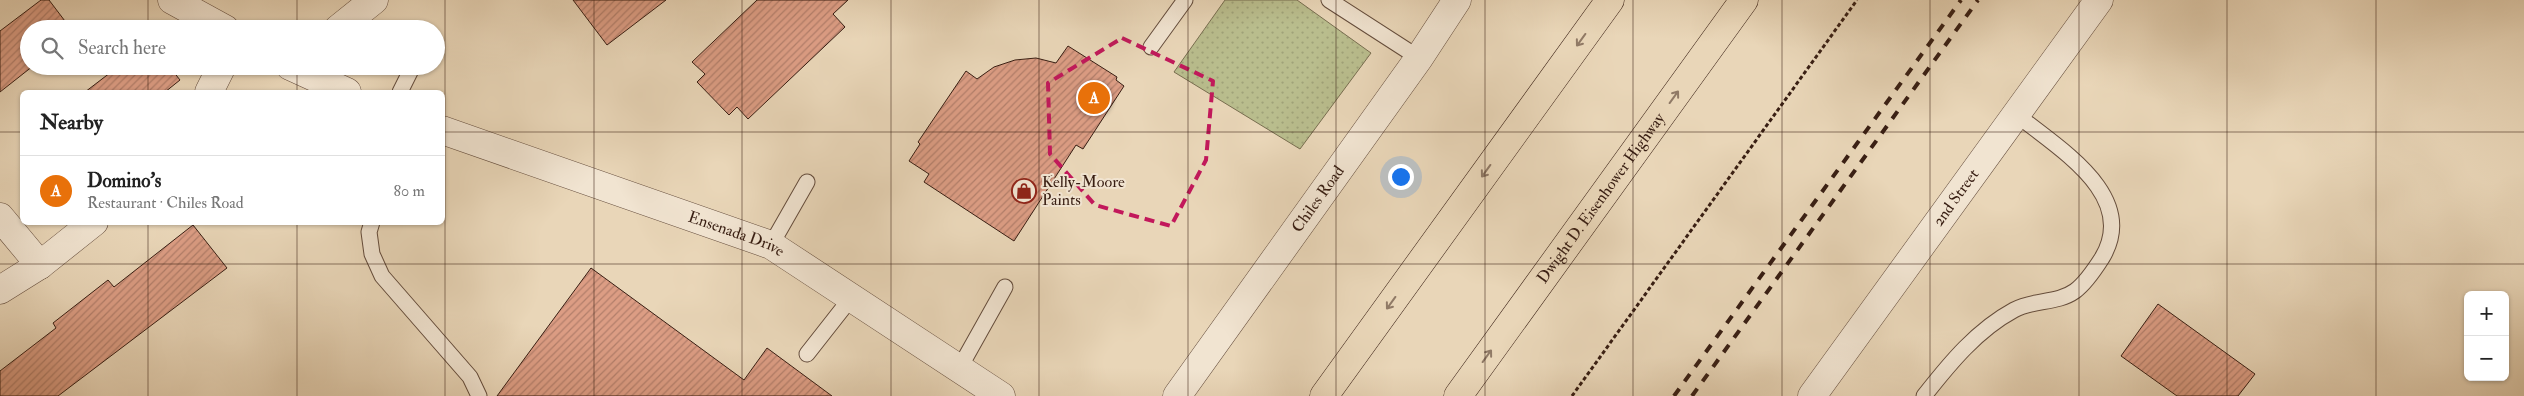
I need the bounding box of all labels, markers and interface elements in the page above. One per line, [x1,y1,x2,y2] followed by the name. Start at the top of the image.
[20,20,445,75] search box
[1576,32,1586,46] one-way arrow
[38,34,66,62] icon: search
[78,36,166,60] text: Search here
[1078,79,1110,117] pin: A
[1669,90,1679,104] one-way arrow
[1533,108,1670,287] street label: Dwight D. Eisenhower Highway
[40,109,103,136] text: Nearby
[1287,162,1349,237] street label: Chiles Road
[1388,164,1414,190] your location
[1481,164,1491,178] one-way arrow
[1928,165,1983,230] street label: 2nd Street
[87,169,161,193] text: Domino's
[1042,172,1125,210] place label: Kelly-Moore Paints
[1011,178,1037,204] shop icon: Kelly-Moore Paints
[51,181,61,201] text: A
[394,181,425,201] text: 80 m
[87,193,244,213] text: Restaurant · Chiles Road
[685,207,789,261] street label: Ensenada Drive
[2464,291,2509,381] map controls
[2464,291,2509,336] button: +
[1386,296,1396,310] one-way arrow
[2464,336,2509,381] button: −
[1482,350,1492,364] one-way arrow

